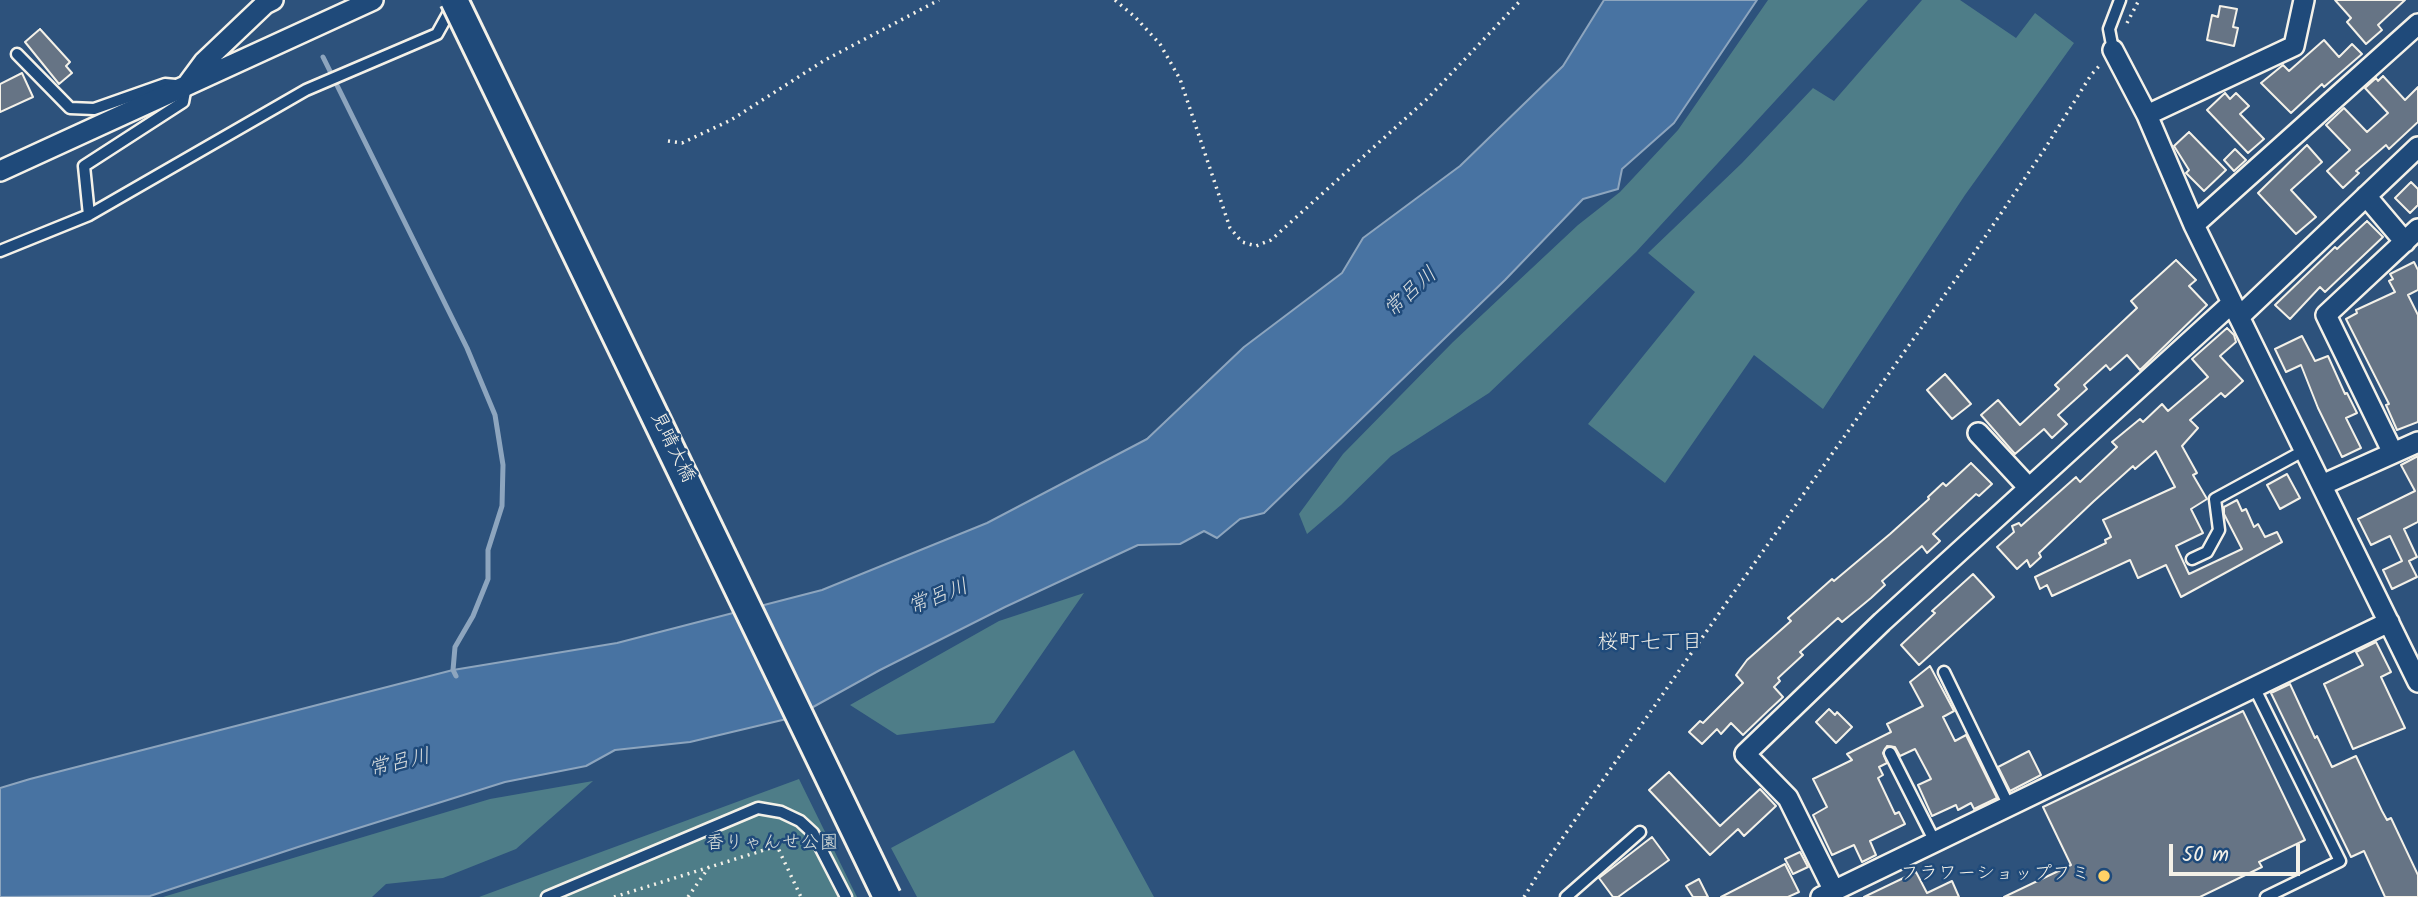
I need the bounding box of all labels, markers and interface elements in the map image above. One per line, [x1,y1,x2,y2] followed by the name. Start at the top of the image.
[1380,264,1444,324] water label: 常呂川
[644,409,698,487] street label: 見晴大橋
[905,576,973,622] water label: 常呂川
[1598,631,1702,657] district label: 桜町七丁目
[366,746,434,784] water label: 常呂川
[2173,830,2304,874] scale bar
[706,834,838,856] park label: 香りゃんせ公園
[2182,839,2229,872] text: 50 m
[1900,865,2090,887] place label: フラワーショップフミ
[2096,868,2112,884] marker: フラワーショップフミ

